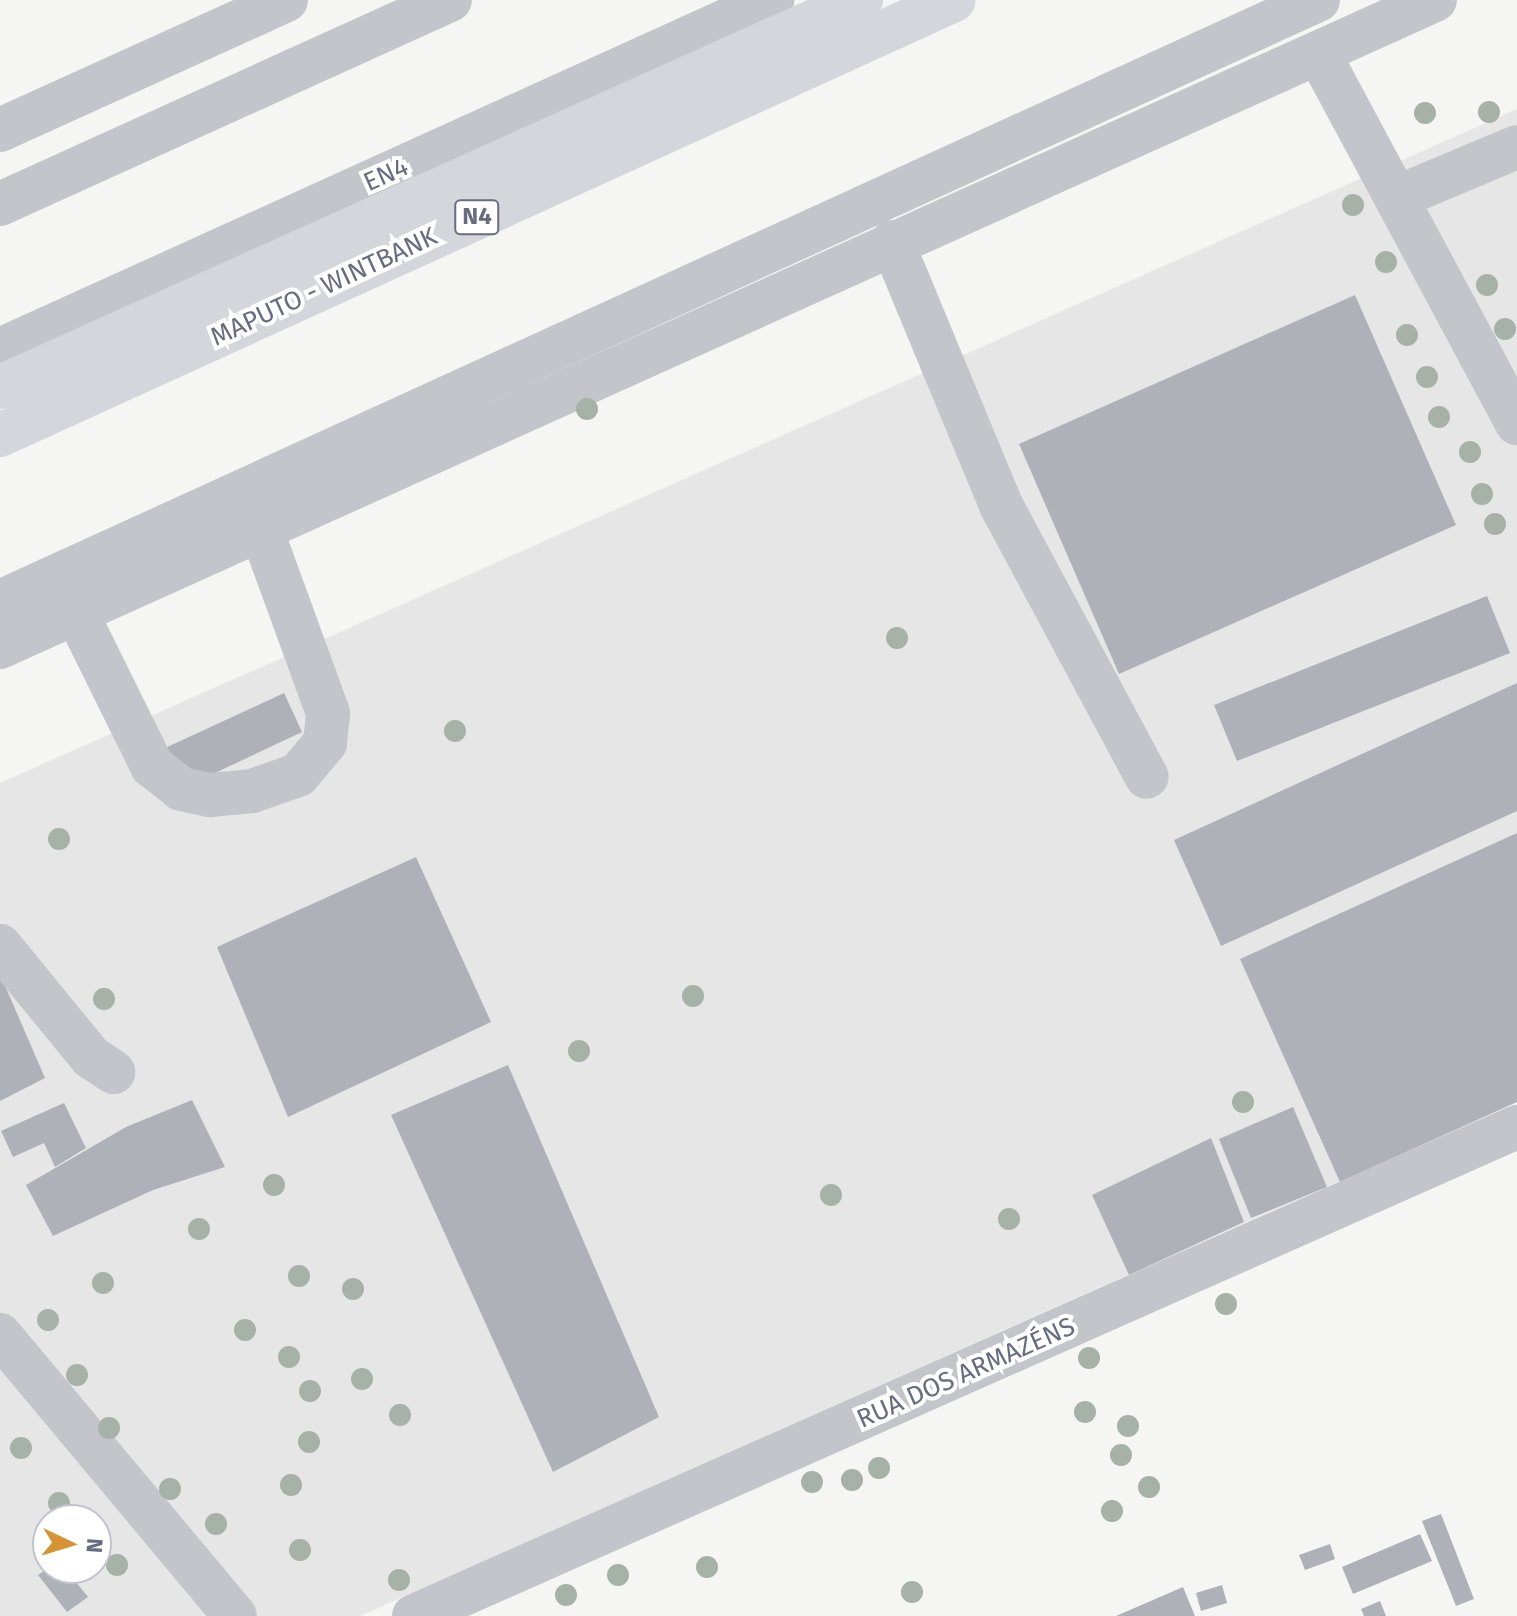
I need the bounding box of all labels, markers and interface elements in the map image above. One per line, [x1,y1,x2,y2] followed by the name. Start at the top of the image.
[359,151,413,199] street label: EN4
[453,197,501,237] road number: N4
[206,221,442,353] street label: MAPUTO - WINTBANK
[852,1311,1080,1435] street label: RUA DOS ARMAZÉNS
[32,1504,112,1584] north arrow
[80,1537,108,1554] text: N

